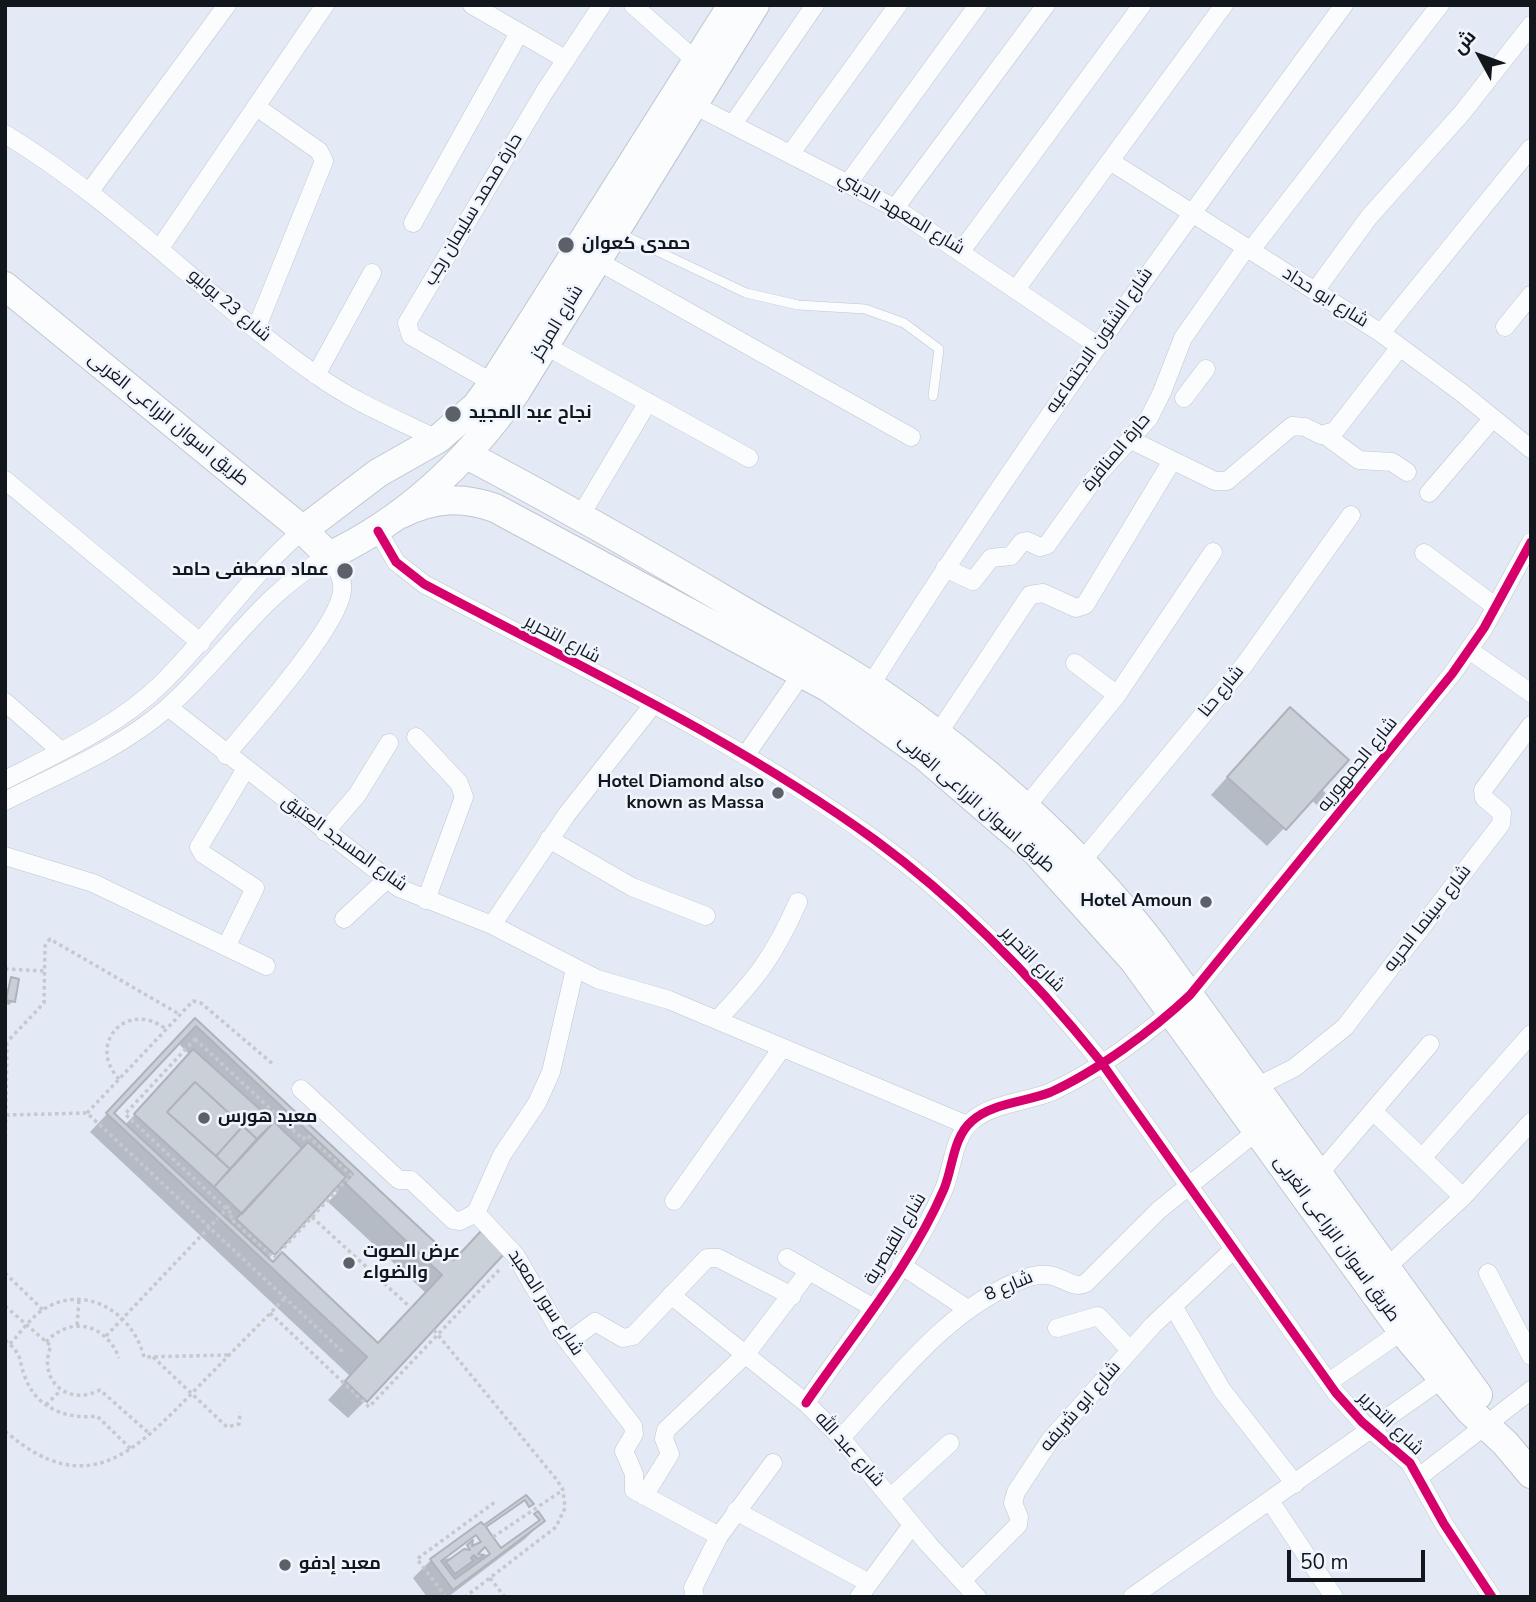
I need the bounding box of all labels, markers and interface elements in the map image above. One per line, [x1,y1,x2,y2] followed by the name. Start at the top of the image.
[1445,21,1515,91] north arrow
[1446,24,1482,60] text: ش
[420,130,528,290] street label: حارة محمد سليمان رجب
[834,168,968,260] street label: شارع المعهد الديني
[582,234,690,256] place label: حمدى كعوان
[556,235,576,255] marker: حمدى كعوان
[1278,263,1372,333] street label: شارع ابو حداد
[1042,264,1158,418] street label: شارع الشئون الاجتماعيه
[183,265,275,347] street label: شارع 23 يوليو
[527,282,589,364] street label: شارع المركز
[83,348,253,492] street label: طريق اسوان الزراعى الغربى
[469,403,592,425] place label: نجاح عبد المجيد
[443,404,463,424] marker: نجاح عبد المجيد
[1078,410,1156,496] street label: حارة المناقرة
[172,560,329,582] place label: عماد مصطفى حامد
[335,561,355,581] marker: عماد مصطفى حامد
[521,611,603,669] street label: شارع التحرير
[1195,662,1249,722] street label: شارع حنا
[1313,713,1403,817] street label: شارع الجمهوريه
[893,730,1059,878] street label: طريق اسوان الزراعى الغربى
[597,772,764,814] place label: Hotel Diamond also known as Massa
[770,785,786,801] marker: Hotel Diamond also known as Massa
[277,791,411,897] street label: شارع المسجد العتيق
[1380,861,1476,977] street label: شارع سينما الحريه
[1080,891,1192,913] place label: Hotel Amoun
[1198,894,1214,910] marker: Hotel Amoun
[996,923,1068,997] street label: شارع التحرير
[218,1107,317,1129] place label: معبد هورس
[196,1110,212,1126] marker: معبد هورس
[1268,1151,1404,1327] street label: طريق اسوان الزراعى الغربى
[860,1189,932,1289] street label: شارع القيصرية
[363,1242,460,1284] place label: عرض الصوت والضواء
[503,1246,587,1360] street label: شارع سور المعبد
[341,1255,357,1271] marker: عرض الصوت والضواء
[982,1267,1036,1307] street label: شارع 8
[1036,1358,1126,1456] street label: شارع ابو شريفه
[1353,1388,1427,1460] street label: شارع التحرير
[810,1408,888,1492] street label: شارع عبد الله
[1291,1536,1429,1580] scale bar
[1300,1548,1349,1576] text: 50 m
[299,1554,381,1576] place label: معبد إدفو
[277,1557,293,1573] marker: معبد إدفو

